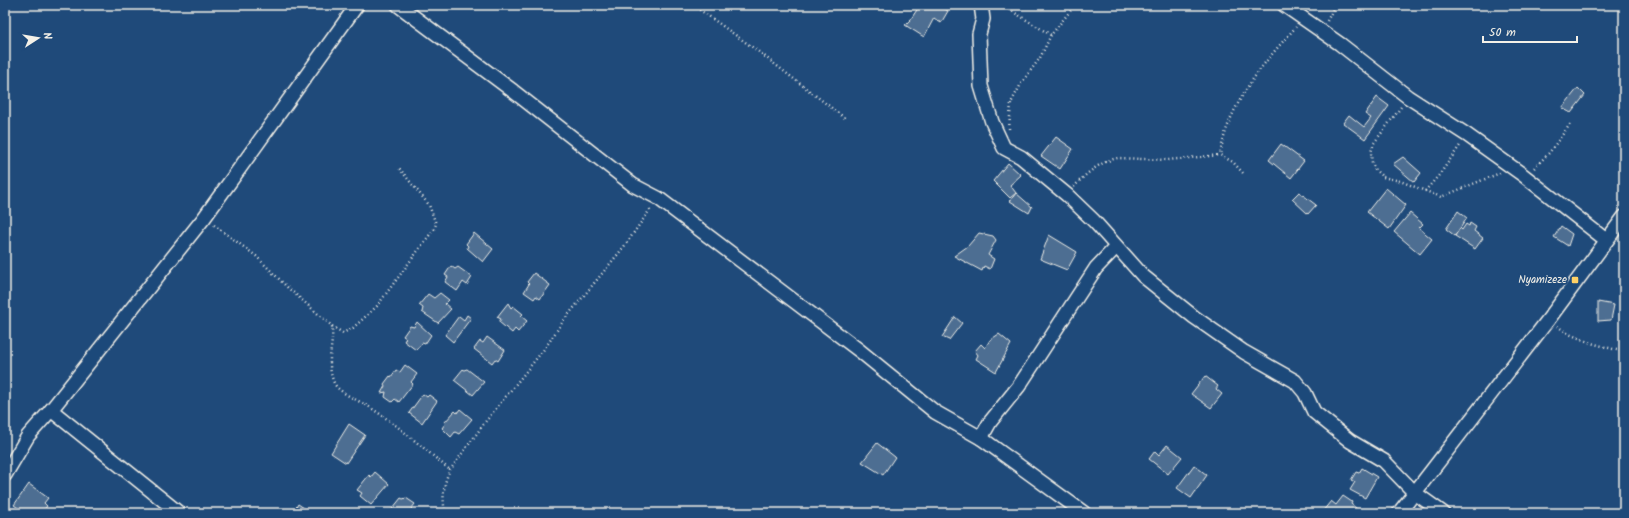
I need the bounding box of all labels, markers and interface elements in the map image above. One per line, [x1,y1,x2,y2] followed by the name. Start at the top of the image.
[18,18,58,58] north arrow
[1483,18,1577,44] scale bar
[1489,23,1516,42] text: 50 m
[37,31,56,41] text: N
[1518,271,1567,289] place label: Nyamizeze
[1570,275,1580,285] marker: Nyamizeze

